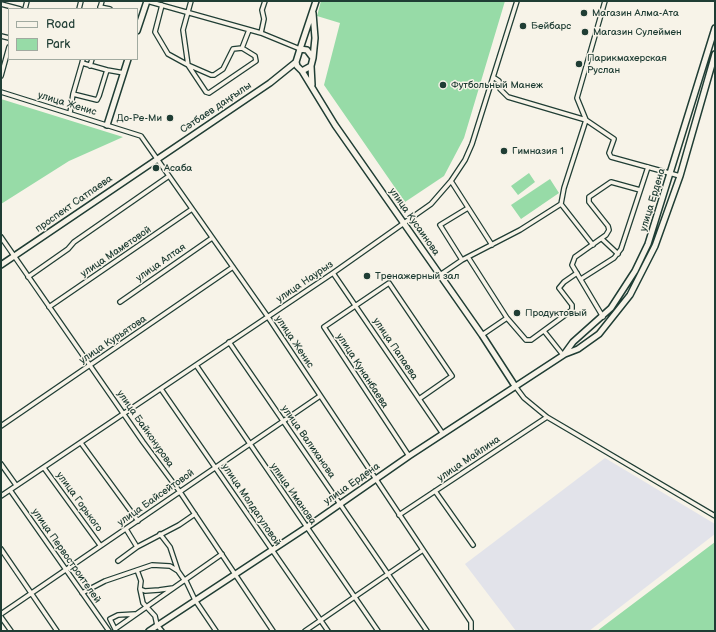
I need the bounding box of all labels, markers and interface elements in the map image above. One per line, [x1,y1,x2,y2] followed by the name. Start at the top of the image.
[592,7,679,19] place label: Магазин Алма-Ата
[8,8,138,60] legend
[579,8,589,18] marker: Магазин Алма-Ата
[46,17,75,32] text: Road
[531,20,571,32] place label: Бейбарс
[518,21,528,31] marker: Бейбарс
[593,26,682,38] place label: Магазин Сулеймен
[580,27,590,37] marker: Магазин Сулеймен
[46,37,70,52] text: Park
[587,52,667,76] place label: Парикмахерская Руслан
[574,59,584,69] marker: Парикмахерская Руслан
[451,79,543,91] place label: Футбольный Манеж
[178,80,254,136] street label: Сәтбаев даңғылы
[438,80,448,90] marker: Футбольный Манеж
[36,89,98,119] street label: улица Женис
[117,112,162,124] place label: До-Ре-Ми
[165,113,175,123] marker: До-Ре-Ми
[512,145,564,157] place label: Гимназия 1
[499,146,509,156] marker: Гимназия 1
[164,162,192,174] place label: Асаба
[151,163,161,173] marker: Асаба
[638,167,668,233] street label: улица Ердена
[33,173,115,235] street label: проспект Сатпаева
[386,186,442,258] street label: улица Кусаинова
[78,224,154,280] street label: улица Маметовой
[134,241,188,285] street label: улица Алтая
[274,259,336,305] street label: улица Наурыз
[375,270,459,282] place label: Тренажерный зал
[362,271,372,281] marker: Тренажерный зал
[525,307,587,319] place label: Продуктовый
[512,308,522,318] marker: Продуктовый
[77,313,149,367] street label: улица Курьятова
[272,313,316,371] street label: улица Женис
[370,316,420,382] street label: улица Папаева
[333,331,391,411] street label: улица Кунанбаева
[114,388,176,470] street label: улица Байконурова
[278,403,338,481] street label: улица Валиханова
[435,434,503,484] street label: улица Майлина
[322,460,382,508] street label: улица Ердена
[219,461,283,549] street label: улица Молдагуловой
[267,461,319,527] street label: улица Иманова
[115,467,197,529] street label: улица Байсейтовой
[53,470,105,534] street label: улица Горького
[29,506,103,606] street label: улица Первостроителей

